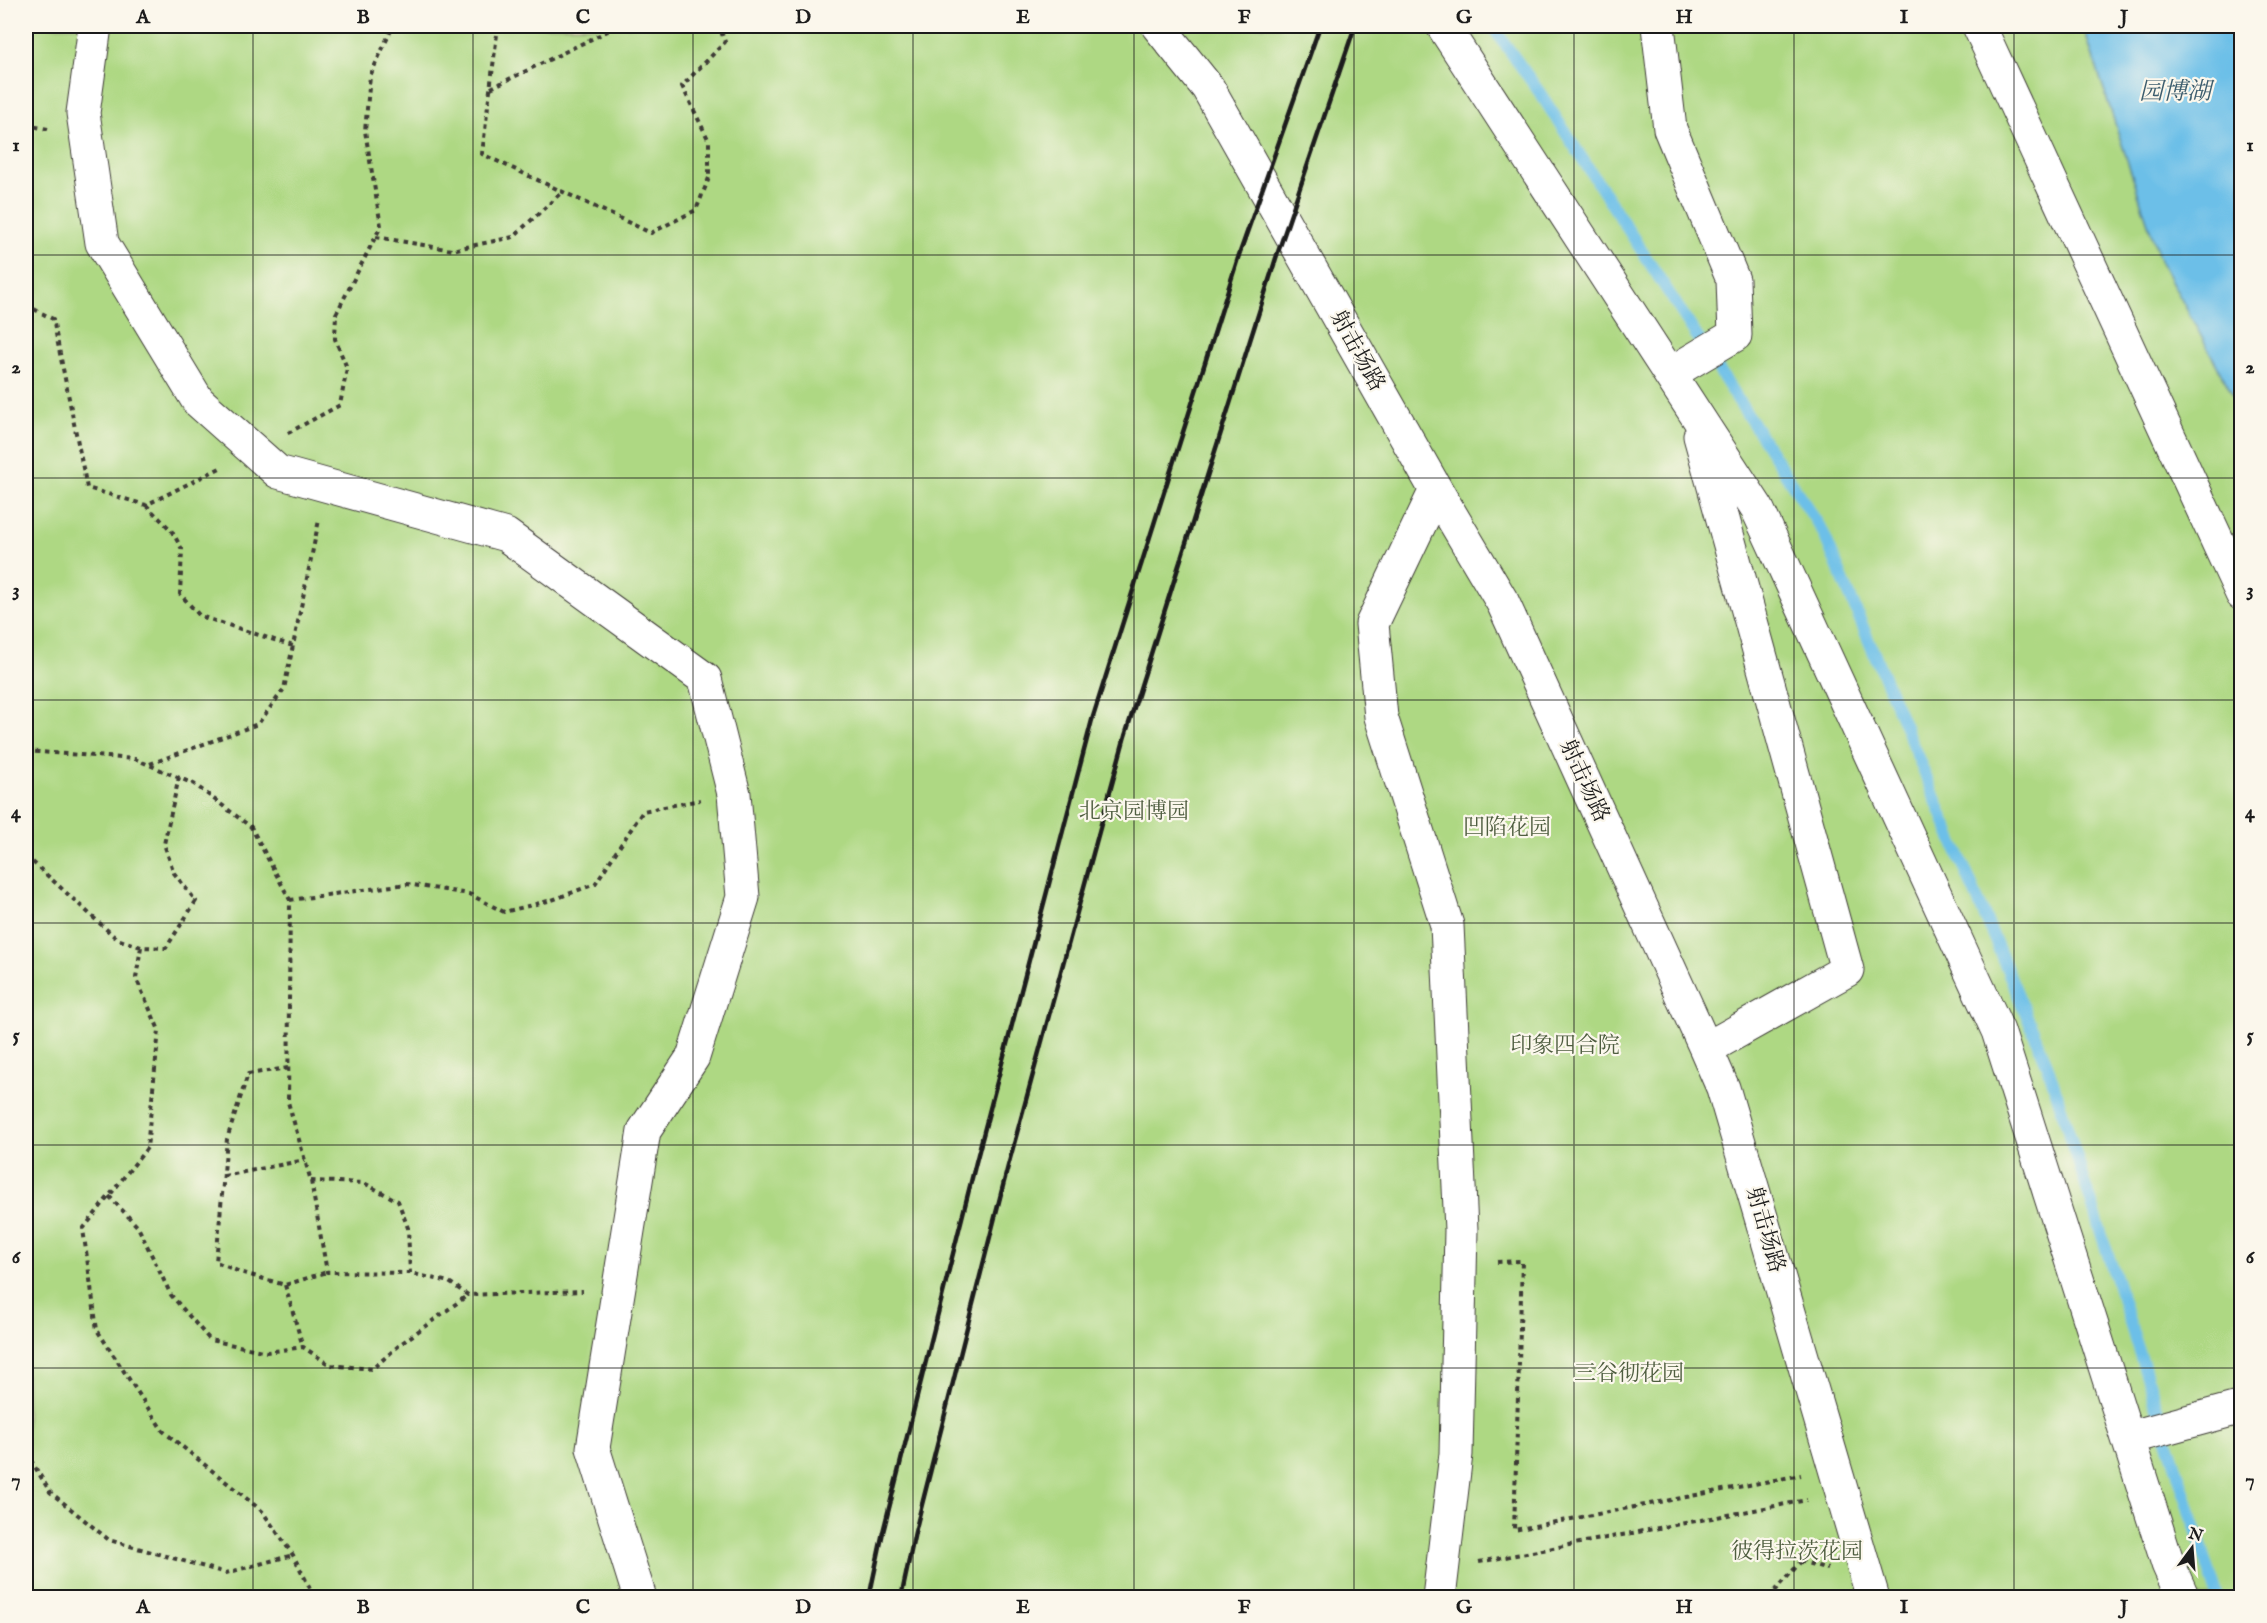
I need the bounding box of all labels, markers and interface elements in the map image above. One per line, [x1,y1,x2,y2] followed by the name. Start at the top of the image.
[135,5,151,30] text: A
[356,5,370,30] text: B
[576,5,590,30] text: C
[795,5,811,30] text: D
[1016,5,1030,30] text: E
[1238,5,1251,30] text: F
[1456,5,1473,30] text: G
[1675,5,1693,30] text: H
[1900,5,1909,30] text: I
[2117,5,2129,30] text: J
[2139,77,2215,108] water label: 园博湖
[12,133,20,158] text: 1
[2246,133,2254,158] text: 1
[1323,306,1391,396] street label: 射击场路
[11,355,21,380] text: 2
[2245,355,2255,380] text: 2
[12,578,20,603] text: 3
[2246,578,2254,603] text: 3
[1553,735,1615,827] street label: 射击场路
[1079,798,1189,826] park label: 北京园博园
[11,800,22,825] text: 4
[2245,800,2256,825] text: 4
[1463,814,1551,842] park label: 凹陷花园
[12,1023,20,1048] text: 5
[2246,1023,2254,1048] text: 5
[1510,1032,1620,1060] park label: 印象四合院
[1739,1184,1791,1276] street label: 射击场路
[12,1245,22,1270] text: 6
[2246,1245,2256,1270] text: 6
[1574,1360,1684,1388] park label: 三谷彻花园
[11,1468,21,1493] text: 7
[2245,1468,2255,1493] text: 7
[2162,1518,2222,1578] north arrow
[2185,1524,2205,1547] text: N
[1731,1538,1863,1566] park label: 彼得拉茨花园
[135,1595,151,1620] text: A
[356,1595,370,1620] text: B
[576,1595,590,1620] text: C
[795,1595,811,1620] text: D
[1016,1595,1030,1620] text: E
[1238,1595,1251,1620] text: F
[1456,1595,1473,1620] text: G
[1675,1595,1693,1620] text: H
[1900,1595,1909,1620] text: I
[2117,1595,2129,1620] text: J

